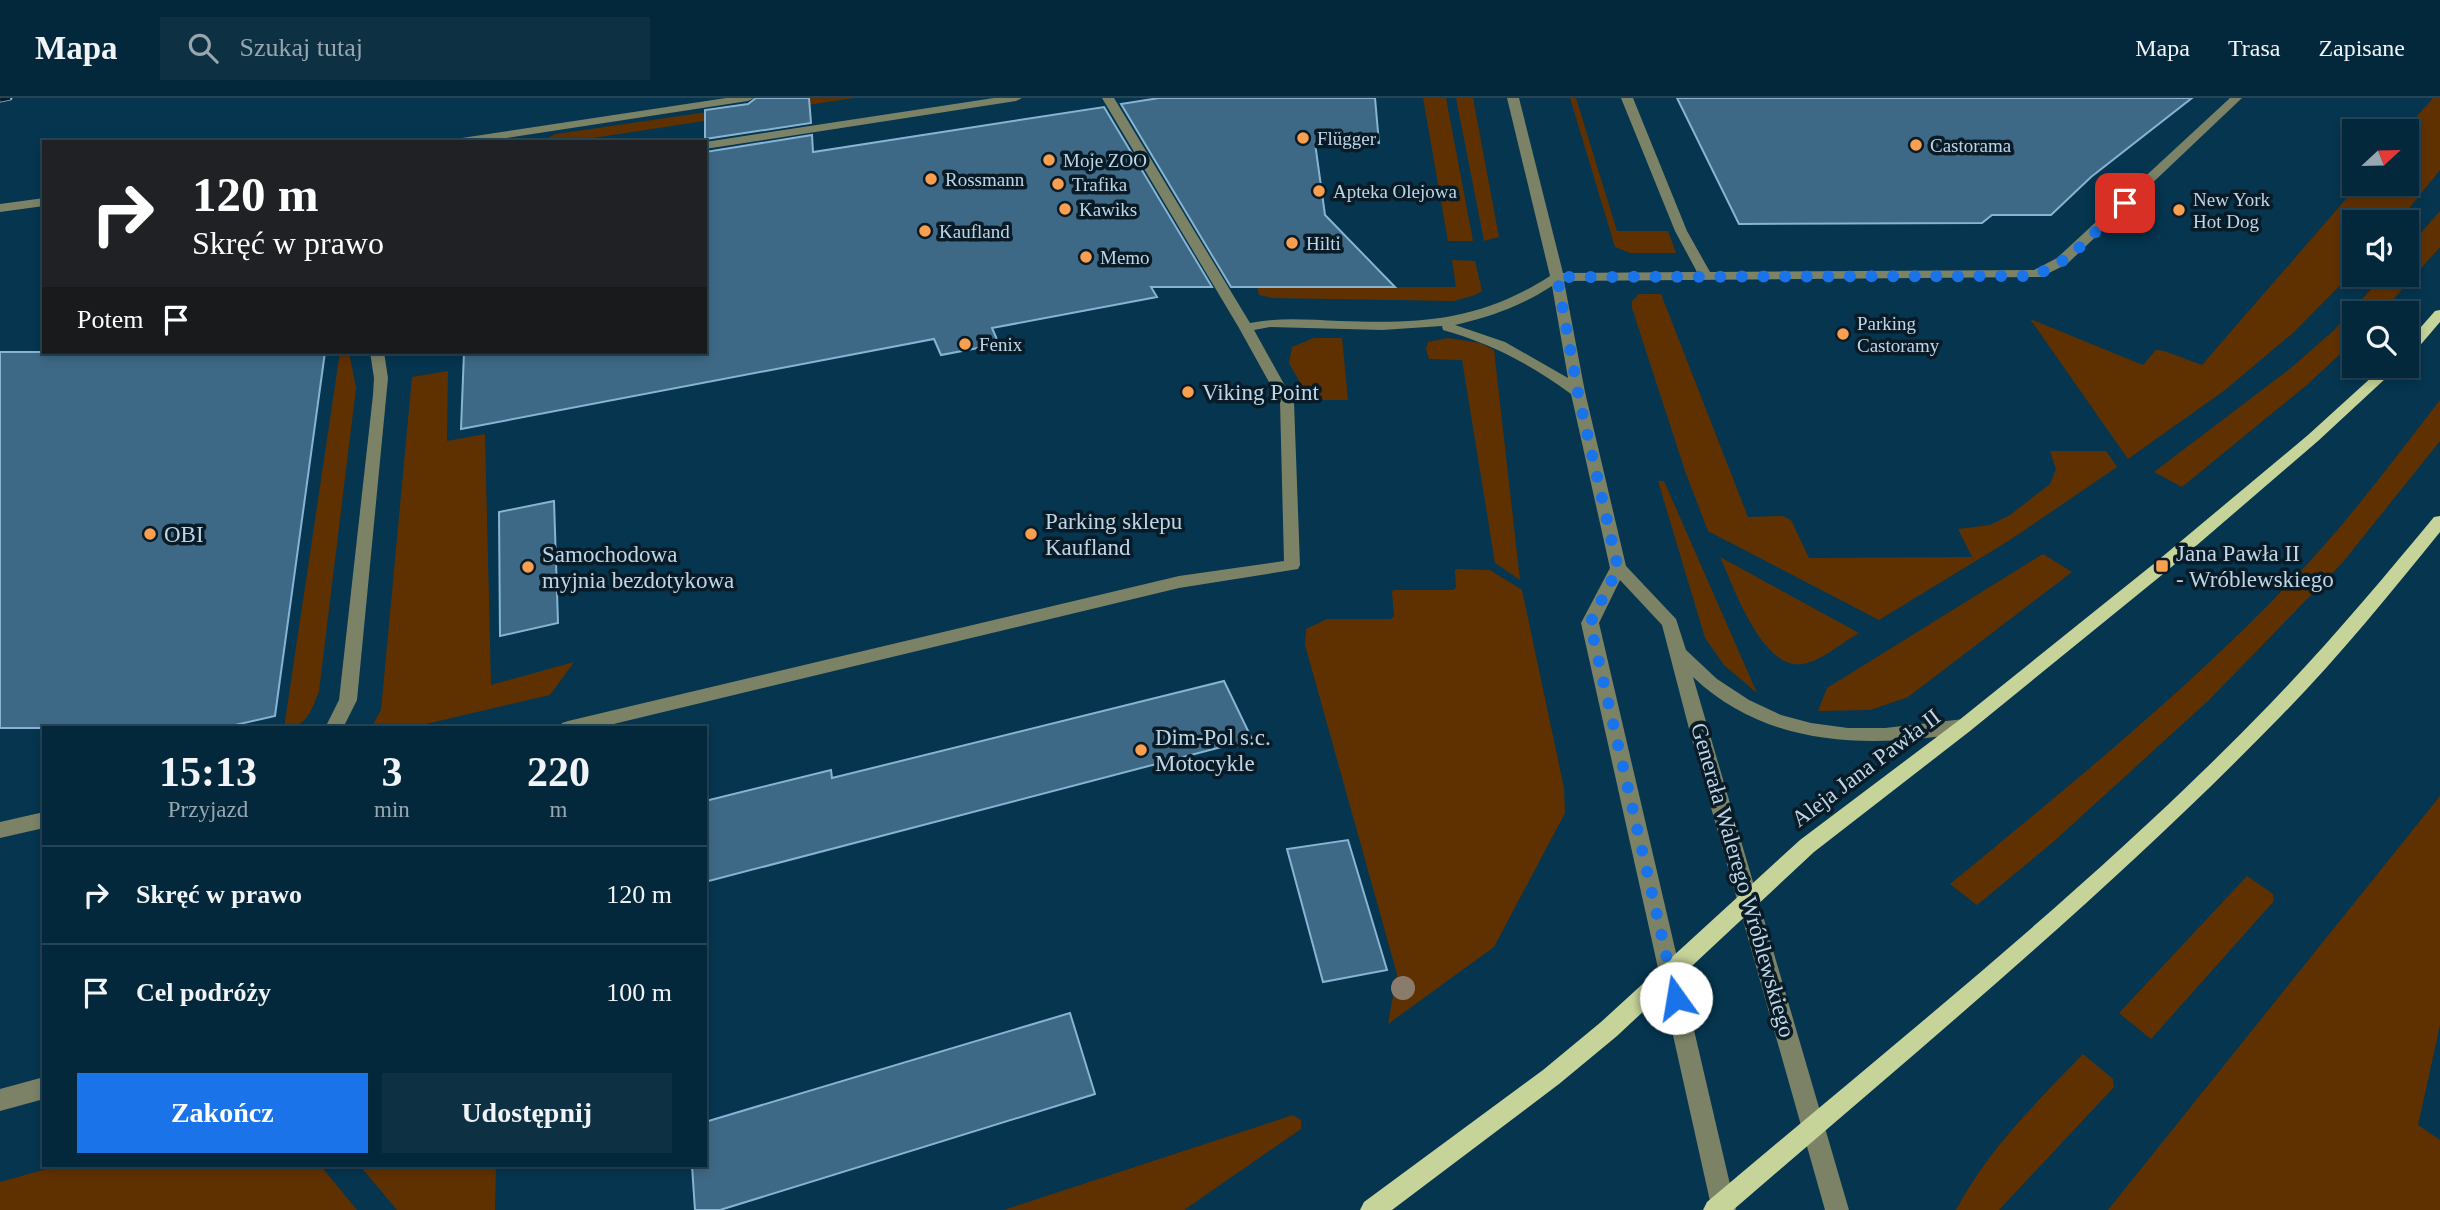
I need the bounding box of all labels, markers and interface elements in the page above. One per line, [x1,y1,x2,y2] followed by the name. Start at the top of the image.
[160,17,650,80] search box
[184,29,222,67] icon: search
[35,30,118,66] text: Mapa
[240,33,363,62] text: Szukaj tutaj
[2135,35,2190,61] text: Mapa
[2228,35,2280,61] text: Trasa
[2318,35,2405,61] text: Zapisane
[2342,119,2418,196] north arrow
[2342,119,2419,378] map controls
[1317,128,1377,149] place label: Flügger
[1295,130,1311,146] marker: Flügger
[1930,135,2012,156] place label: Castorama
[1908,137,1924,153] marker: Castorama
[1063,150,1147,171] place label: Moje ZOO
[1041,152,1057,168] marker: Moje ZOO
[192,167,319,222] text: 120 m
[77,168,168,259] icon: right
[945,169,1025,190] place label: Rossmann
[923,171,939,187] marker: Rossmann
[2095,173,2155,233] pin
[1072,174,1128,195] place label: Trafika
[1050,176,1066,192] marker: Trafika
[1333,181,1458,202] place label: Apteka Olejowa
[1311,183,1327,199] marker: Apteka Olejowa
[2106,184,2144,222] icon: arrive
[2193,189,2271,232] place label: New York Hot Dog
[1079,199,1137,220] place label: Kawiks
[1057,201,1073,217] marker: Kawiks
[2171,202,2187,218] marker: New York Hot Dog
[2342,210,2419,287] button: sound
[939,221,1010,242] place label: Kaufland
[917,223,933,239] marker: Kaufland
[192,225,384,261] text: Skręć w prawo
[1306,233,1341,254] place label: Hilti
[1284,235,1300,251] marker: Hilti
[1100,247,1150,268] place label: Memo
[1078,249,1094,265] marker: Memo
[157,301,195,339] icon: arrive
[2342,301,2419,378] button: search
[77,305,143,334] text: Potem
[1857,313,1940,356] place label: Parking Castoramy
[1835,326,1851,342] marker: Parking Castoramy
[979,334,1023,355] place label: Fenix
[957,336,973,352] marker: Fenix
[1202,380,1319,405] place label: Viking Point
[1180,384,1196,400] marker: Viking Point
[1045,509,1183,560] place label: Parking sklepu Kaufland
[164,522,204,547] place label: OBI
[142,526,158,542] marker: OBI
[1023,526,1039,542] marker: Parking sklepu Kaufland
[2176,541,2334,592] place label: Jana Pawła II - Wróblewskiego
[542,542,734,593] place label: Samochodowa myjnia bezdotykowa
[2154,558,2170,574] marker: Jana Pawła II - Wróblewskiego
[520,559,536,575] marker: Samochodowa myjnia bezdotykowa
[1787,704,1945,832] street label: Aleja Jana Pawła II
[1686,720,1800,1040] street label: Generała Walerego Wróblewskiego
[1155,725,1271,776] place label: Dim-Pol s.c. Motocykle
[1133,742,1149,758] marker: Dim-Pol s.c. Motocykle
[159,749,257,795] text: 15:13
[381,749,402,795] text: 3
[527,749,590,795] text: 220
[168,797,248,822] text: Przyjazd
[374,797,410,822] text: min
[549,797,567,822] text: m
[77,876,115,914] icon: right
[136,880,302,909] text: Skręć w prawo
[606,880,672,909] text: 120 m
[1639,961,1713,1035] position arrow
[77,974,115,1012] icon: arrive
[136,978,271,1007] text: Cel podróży
[606,978,672,1007] text: 100 m
[77,1073,368,1153] button: Zakończ
[382,1073,672,1153] button: Udostępnij

